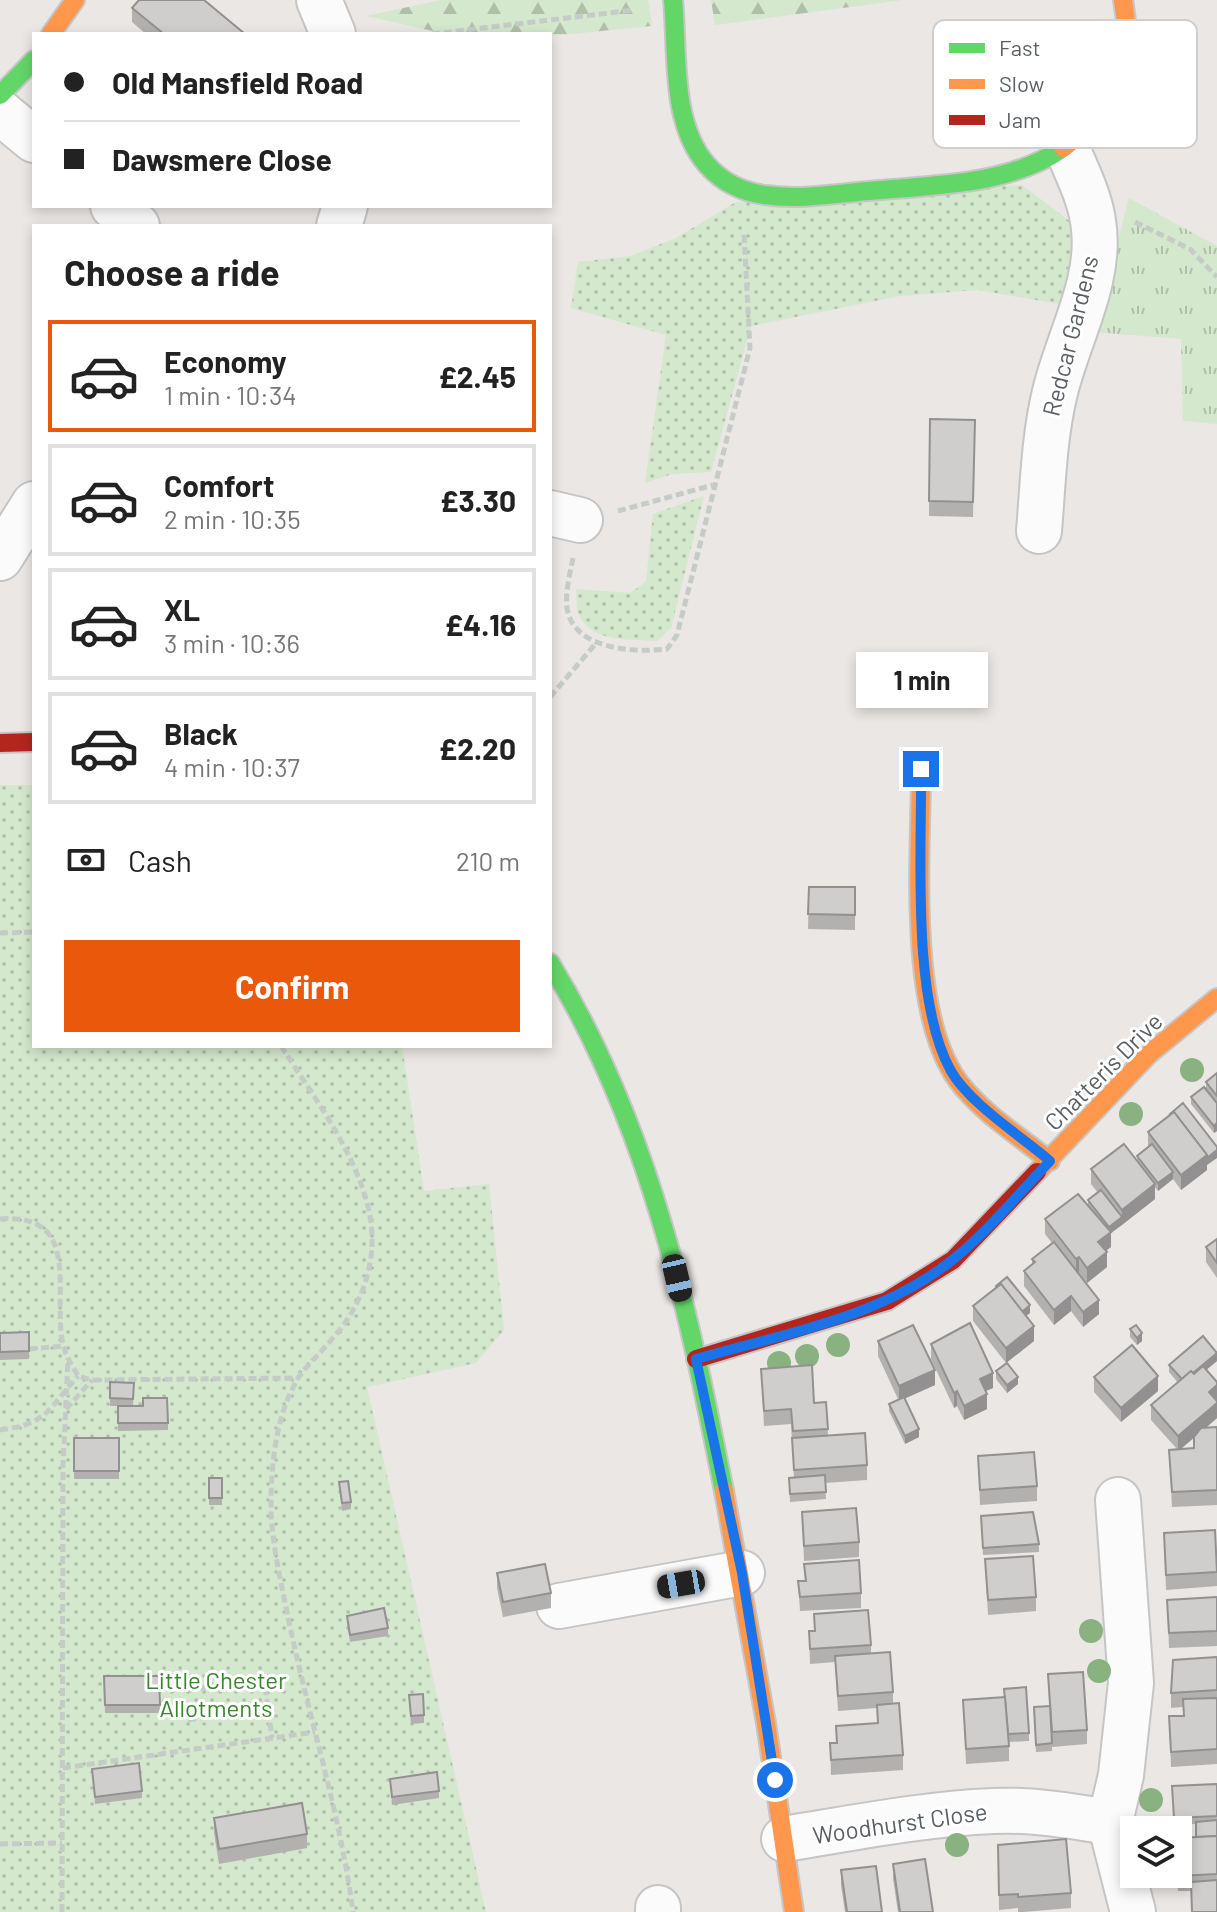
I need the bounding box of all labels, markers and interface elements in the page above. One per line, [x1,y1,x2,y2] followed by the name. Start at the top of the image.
[933,20,1197,148] legend
[999,34,1041,60] text: Fast
[112,64,363,100] text: Old Mansfield Road
[999,70,1044,96] text: Slow
[999,106,1041,132] text: Jam
[112,141,332,177] text: Dawsmere Close
[64,250,280,293] text: Choose a ride
[1036,252,1104,419] street label: Redcar Gardens
[68,340,140,412] icon: car
[164,343,287,379] text: Economy
[438,358,516,394] text: £2.45
[164,379,297,410] text: 1 min · 10:34
[68,464,140,536] icon: car
[164,467,274,503] text: Comfort
[440,482,516,518] text: £3.30
[164,503,301,534] text: 2 min · 10:35
[68,588,140,660] icon: car
[164,591,200,627] text: XL
[445,606,516,642] text: £4.16
[164,627,300,658] text: 3 min · 10:36
[855,653,987,709] callout: 1 min
[894,664,950,695] text: 1 min
[68,712,140,784] icon: car
[164,715,238,751] text: Black
[439,730,516,766] text: £2.20
[164,751,300,782] text: 4 min · 10:37
[903,751,939,787] route end
[64,838,108,882] icon: cash
[128,842,192,878] text: Cash
[456,845,520,876] text: 210 m
[64,940,520,1032] button: Confirm
[1038,1006,1168,1136] street label: Chatteris Drive
[660,1252,694,1304] car
[655,1568,707,1600] car
[145,1665,287,1722] park label: Little Chester Allotments
[757,1762,793,1798] route start
[811,1796,989,1849] street label: Woodhurst Close
[1120,1816,1192,1888] map controls
[1120,1816,1192,1888] button: layers

